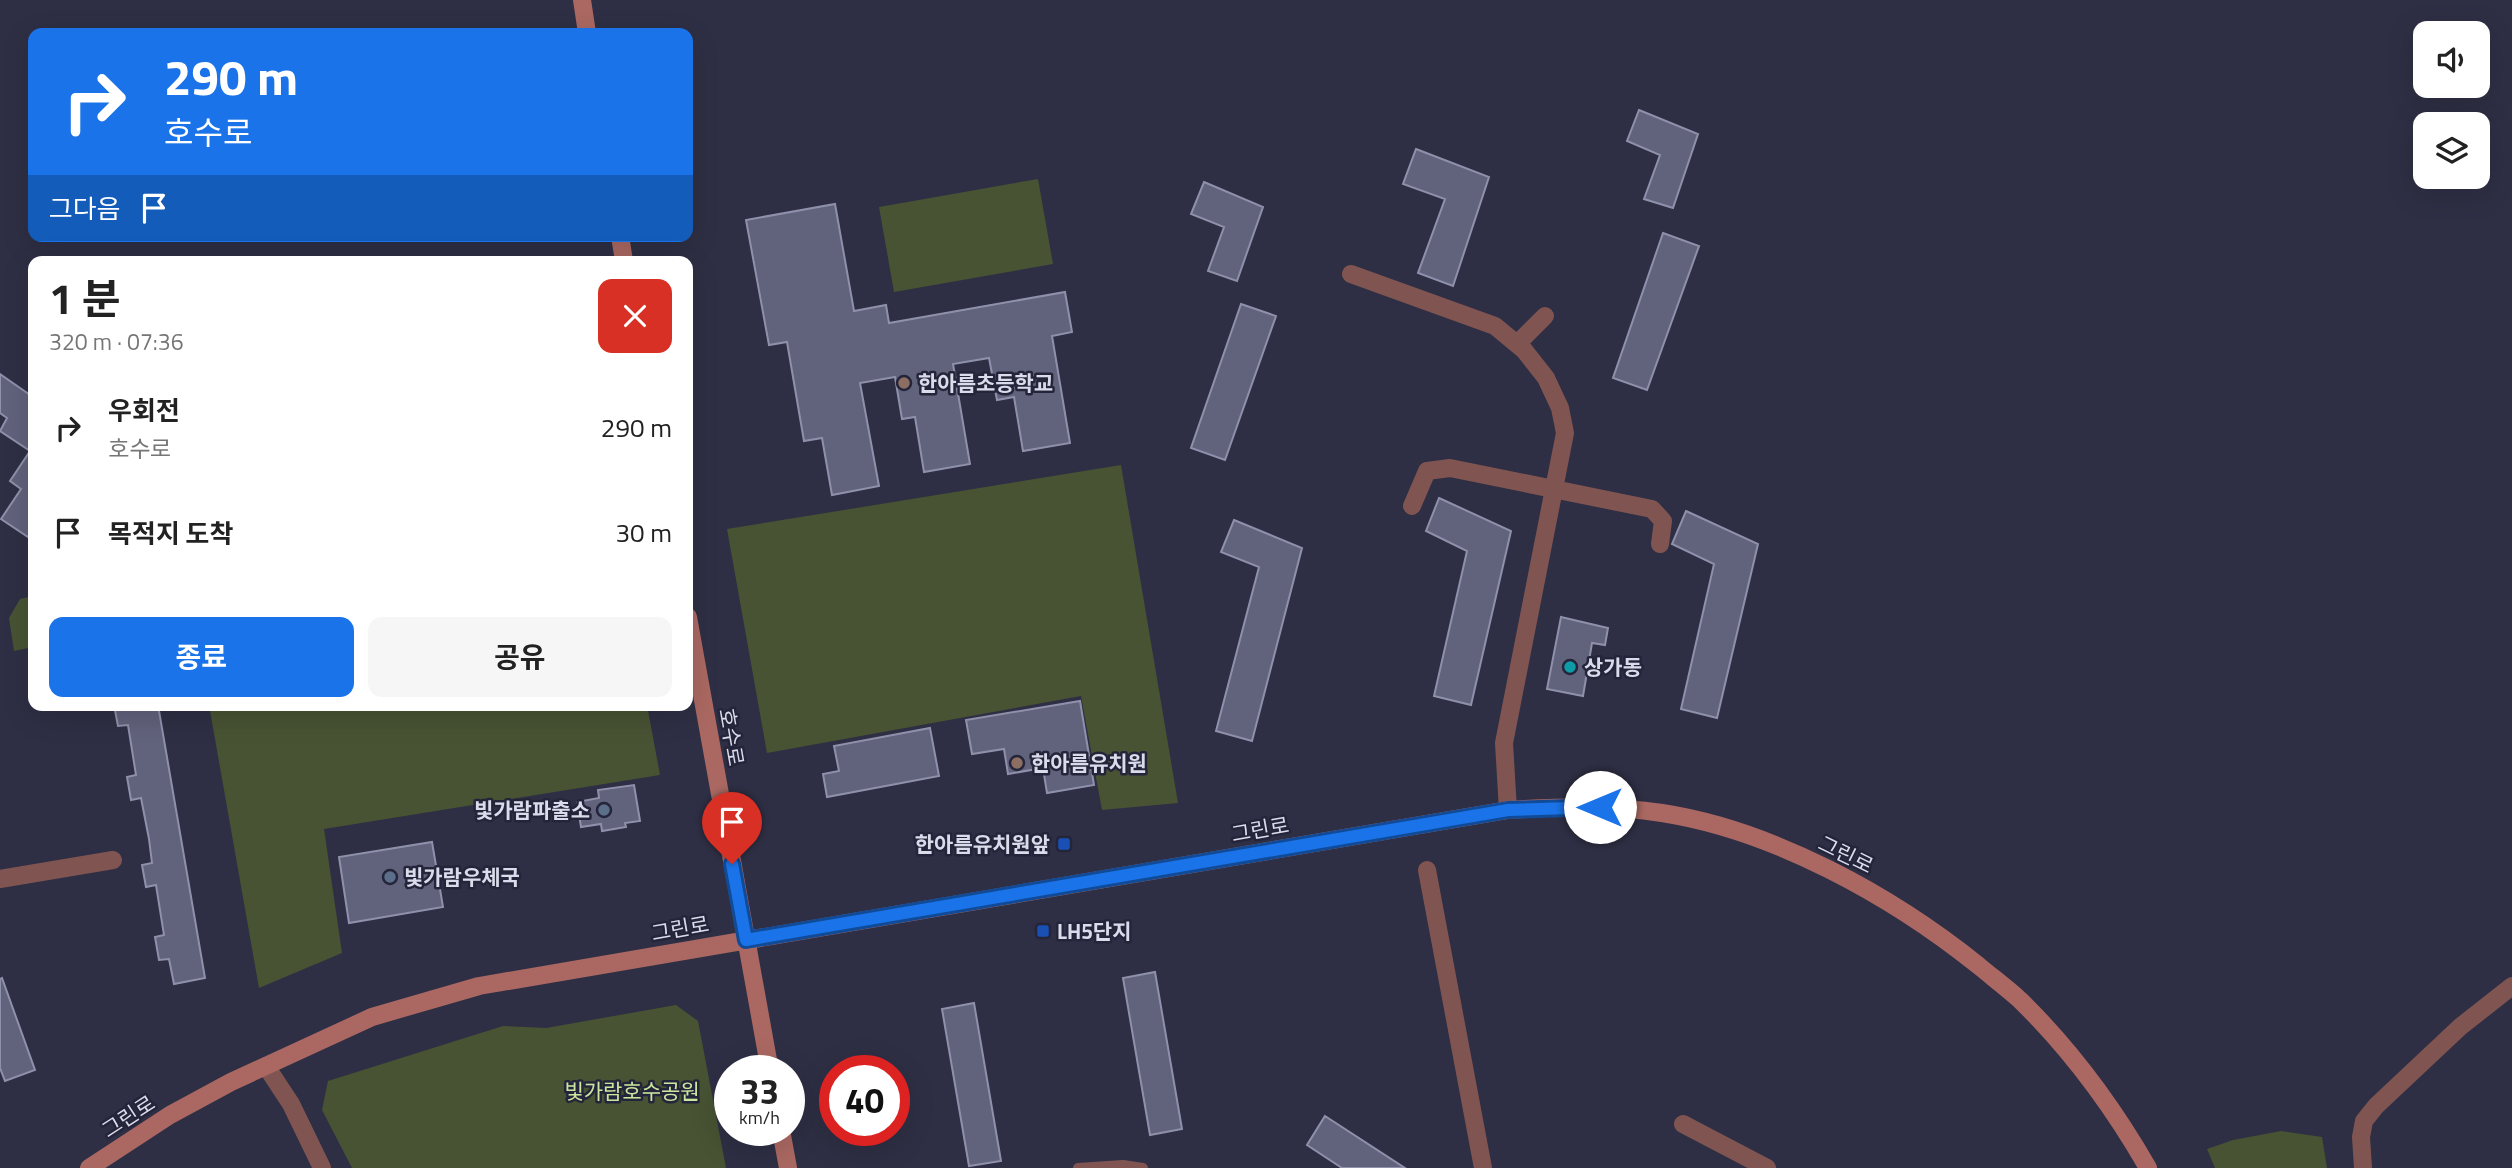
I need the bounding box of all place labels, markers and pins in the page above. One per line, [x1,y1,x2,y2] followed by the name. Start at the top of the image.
[918,367,1053,399] place label: 한아름초등학교
[896,375,912,391] marker: 한아름초등학교
[1584,651,1642,683] place label: 상가동
[1562,659,1578,675] marker: 상가동
[1031,747,1147,779] place label: 한아름유치원
[1009,755,1025,771] marker: 한아름유치원
[702,792,762,864] pin
[474,794,590,826] place label: 빛가람파출소
[596,802,612,818] marker: 빛가람파출소
[915,828,1050,860] place label: 한아름유치원앞
[1056,836,1072,852] marker: 한아름유치원앞
[404,861,520,893] place label: 빛가람우체국
[382,869,398,885] marker: 빛가람우체국
[1057,915,1132,947] place label: LH5단지
[1035,923,1051,939] marker: LH5단지

